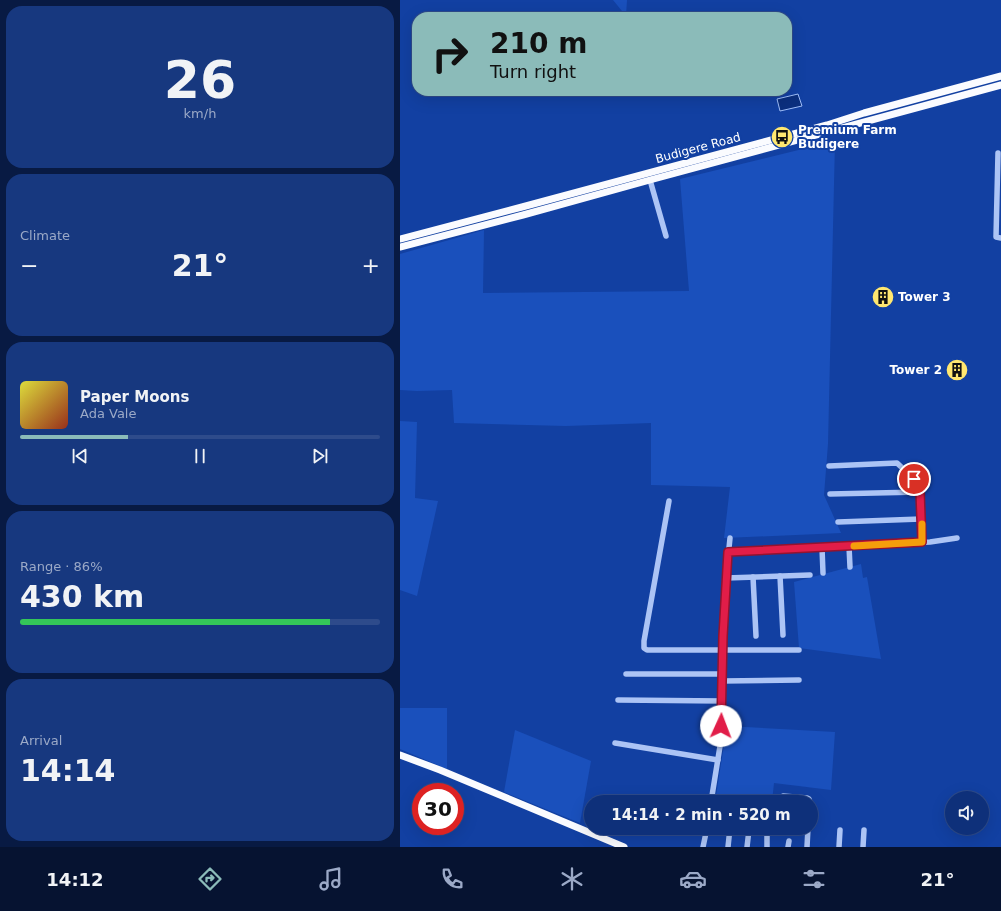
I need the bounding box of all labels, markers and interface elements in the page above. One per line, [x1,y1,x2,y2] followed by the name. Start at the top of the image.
[490,27,587,60] text: 210 m
[424,28,476,80] icon: right
[164,50,236,110] text: 26
[490,61,576,82] text: Turn right
[184,106,216,121] text: km/h
[798,123,897,151] place label: Premium Farm Budigere
[769,124,795,150] bus stop icon: Premium Farm Budigere
[654,130,742,166] street label: Budigere Road
[20,228,70,243] text: Climate
[172,248,228,283] text: 21°
[20,253,38,278] text: −
[362,253,380,278] text: +
[870,284,896,310] building icon: Tower 3
[898,290,951,304] place label: Tower 3
[944,357,970,383] building icon: Tower 2
[889,363,942,377] place label: Tower 2
[80,388,189,406] text: Paper Moons
[80,406,136,421] text: Ada Vale
[69,445,91,467] icon: previous
[189,445,211,467] icon: pause
[309,445,331,467] icon: next
[897,462,931,496] pin
[903,468,925,490] icon: arrive
[20,559,103,574] text: Range · 86%
[20,579,144,614] text: 430 km
[700,705,742,747] position arrow
[20,733,62,748] text: Arrival
[20,753,116,788] text: 14:14
[412,783,464,835] speed limit sign: 30
[945,791,989,835] map controls
[945,791,989,835] button: sound
[611,806,791,824] text: 14:14 · 2 min · 520 m
[196,865,224,893] icon: directions
[317,865,345,893] icon: music
[438,865,466,893] icon: phone
[558,865,586,893] icon: climate
[679,865,707,893] icon: car
[800,865,828,893] icon: filters
[46,869,104,890] text: 14:12
[921,869,955,890] text: 21°

